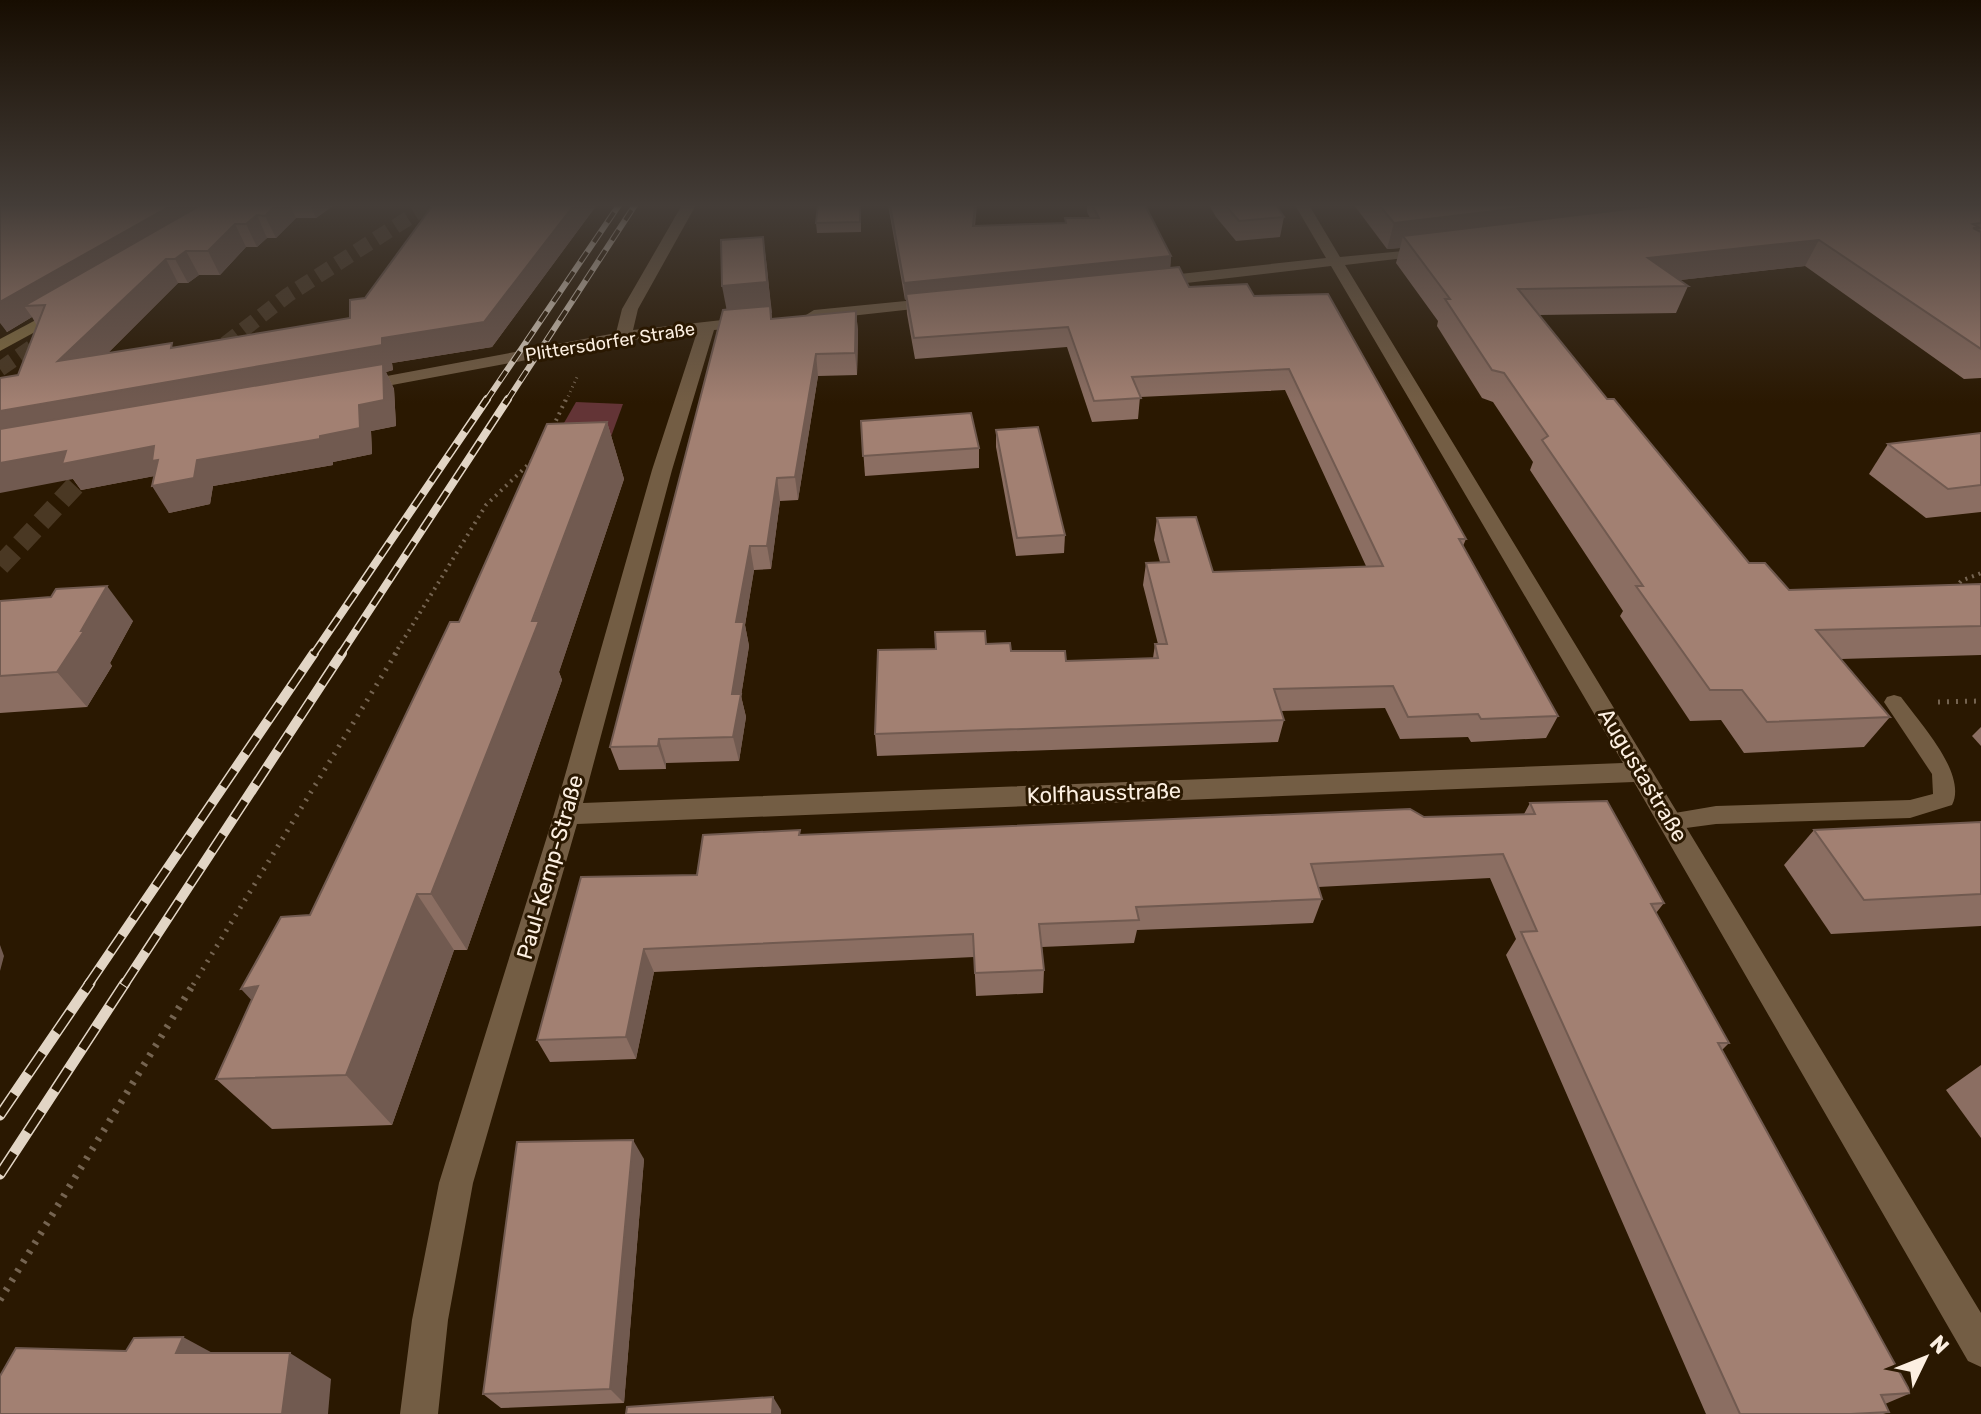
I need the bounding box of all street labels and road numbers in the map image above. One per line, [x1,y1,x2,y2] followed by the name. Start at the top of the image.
[524,318,696,366] street label: Plittersdorfer Straße
[1592,703,1694,847] street label: Augustastraße
[511,772,589,962] street label: Paul-Kemp-Straße
[1026,777,1182,809] street label: Kolfhausstraße

